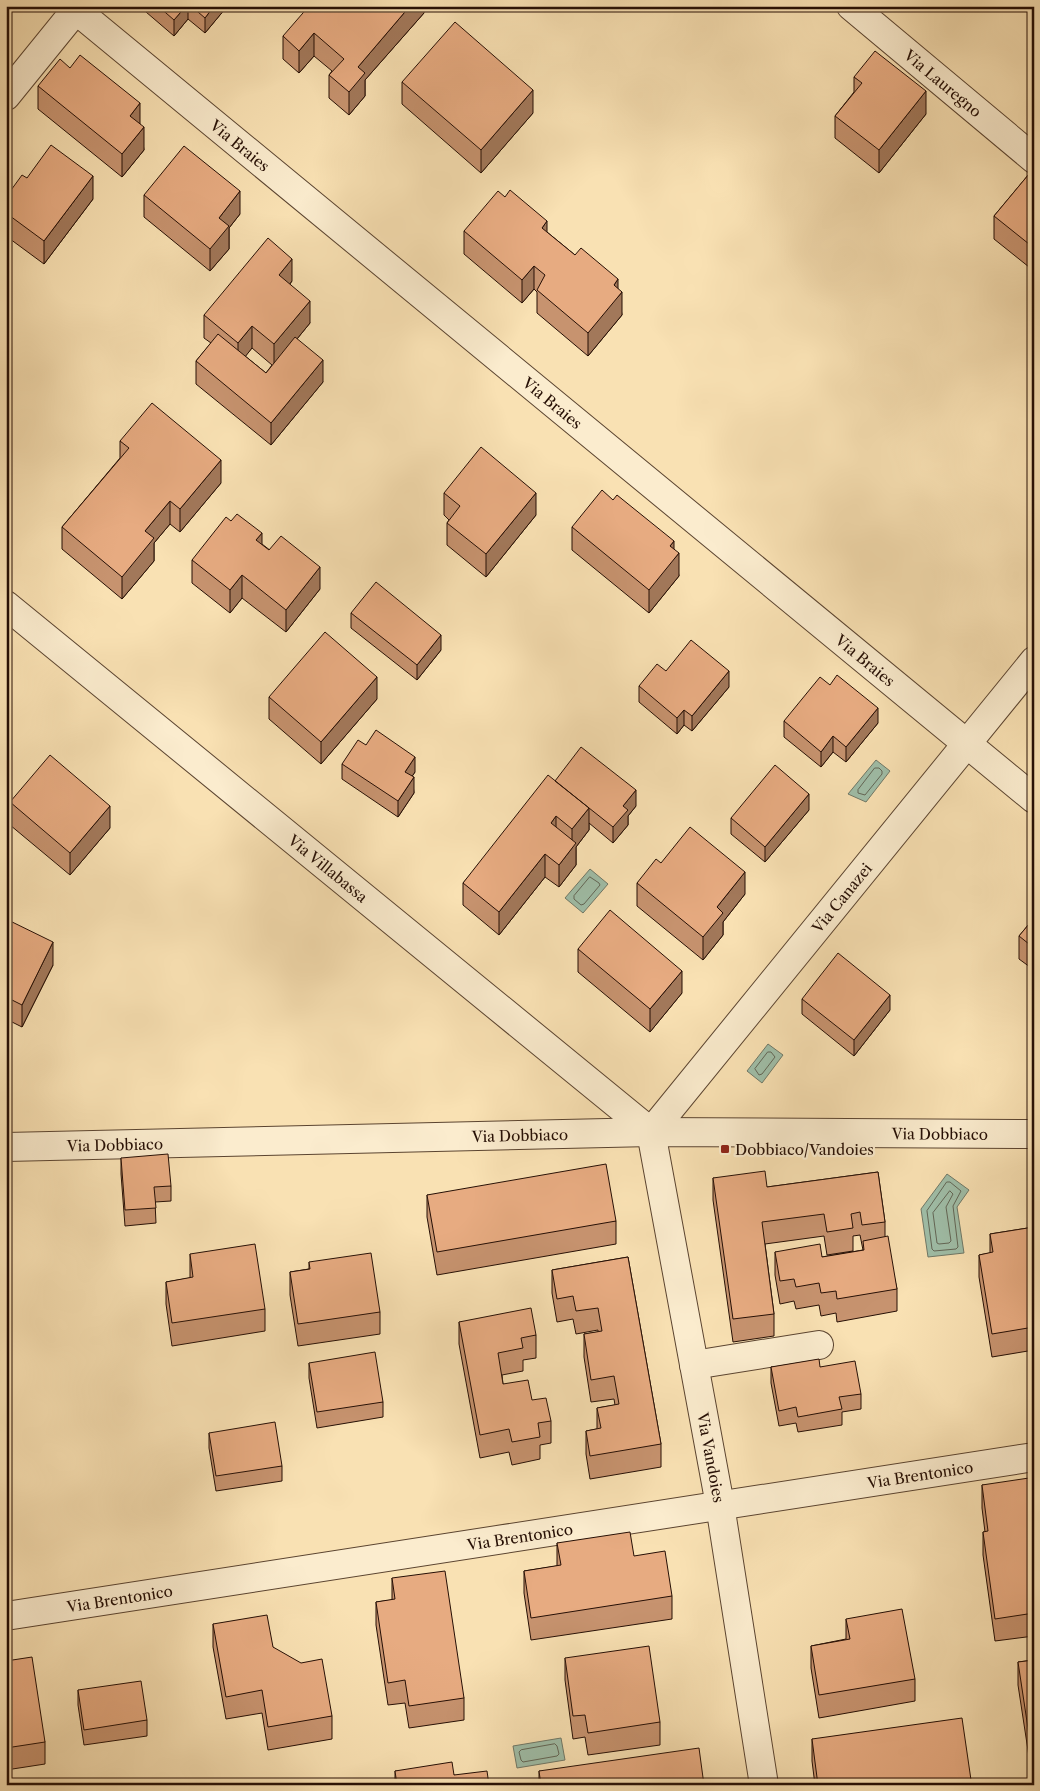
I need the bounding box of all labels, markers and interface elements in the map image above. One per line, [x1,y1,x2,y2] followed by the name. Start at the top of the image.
[900,45,986,121] street label: Via Lauregno
[206,115,274,175] street label: Via Braies
[518,372,586,433] street label: Via Braies
[831,629,899,690] street label: Via Braies
[284,830,372,906] street label: Via Villabassa
[807,859,876,937] street label: Via Canazei
[471,1124,568,1146] street label: Via Dobbiaco
[891,1124,988,1143] street label: Via Dobbiaco
[66,1134,163,1155] street label: Via Dobbiaco
[735,1140,874,1159] place label: Dobbiaco/Vandoies
[719,1143,731,1155] marker: Dobbiaco/Vandoies
[693,1410,729,1504] street label: Via Vandoies
[865,1457,974,1492] street label: Via Brentonico
[465,1519,574,1554] street label: Via Brentonico
[64,1581,174,1616] street label: Via Brentonico

